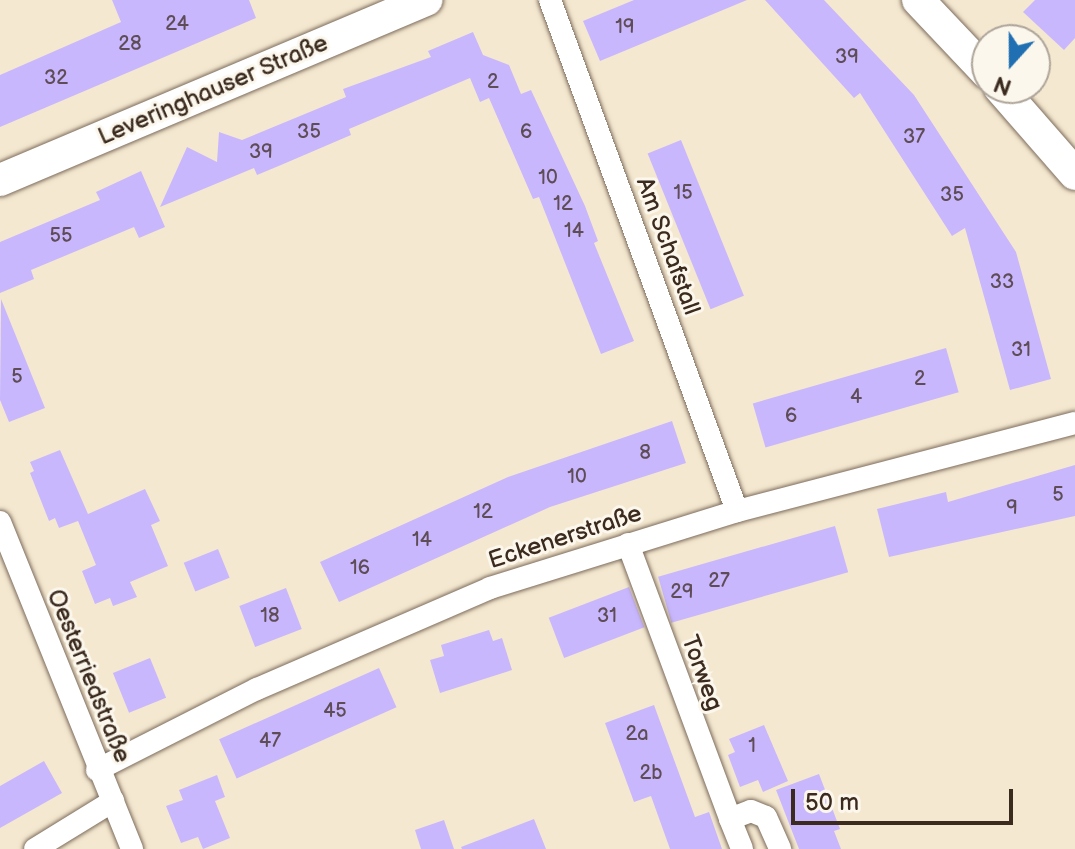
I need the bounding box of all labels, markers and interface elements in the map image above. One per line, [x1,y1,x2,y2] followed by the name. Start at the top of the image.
[165,12,189,36] house number: 24
[615,15,635,39] house number: 19
[971,24,1051,104] north arrow
[94,28,332,152] street label: Leveringhauser Straße
[118,32,142,56] house number: 28
[835,45,859,69] house number: 39
[44,66,68,90] house number: 32
[990,69,1015,101] text: N
[487,70,499,94] house number: 2
[297,120,321,144] house number: 35
[520,120,532,144] house number: 6
[903,125,925,149] house number: 37
[249,140,273,164] house number: 39
[538,166,558,190] house number: 10
[630,173,706,319] street label: Am Schafstall
[673,181,693,205] house number: 15
[940,183,964,207] house number: 35
[553,192,573,216] house number: 12
[564,219,584,243] house number: 14
[50,224,72,248] house number: 55
[990,270,1014,294] house number: 33
[1011,338,1031,362] house number: 31
[11,365,23,389] house number: 5
[914,367,926,391] house number: 2
[850,385,862,409] house number: 4
[785,404,797,428] house number: 6
[639,441,651,465] house number: 8
[567,465,587,489] house number: 10
[1052,483,1064,507] house number: 5
[1006,496,1018,520] house number: 9
[485,499,645,575] street label: Eckenerstraße
[473,500,493,524] house number: 12
[412,528,432,552] house number: 14
[350,556,370,580] house number: 16
[708,569,730,593] house number: 27
[670,580,694,604] house number: 29
[41,585,137,767] street label: Oesterriedstraße
[260,604,280,628] house number: 18
[597,604,617,628] house number: 31
[675,631,729,715] street label: Torweg
[323,699,347,723] house number: 45
[625,722,649,746] house number: 2a
[259,729,281,753] house number: 47
[748,734,756,758] house number: 1
[639,761,663,785] house number: 2b
[795,773,1017,823] scale bar
[805,788,859,817] text: 50 m

